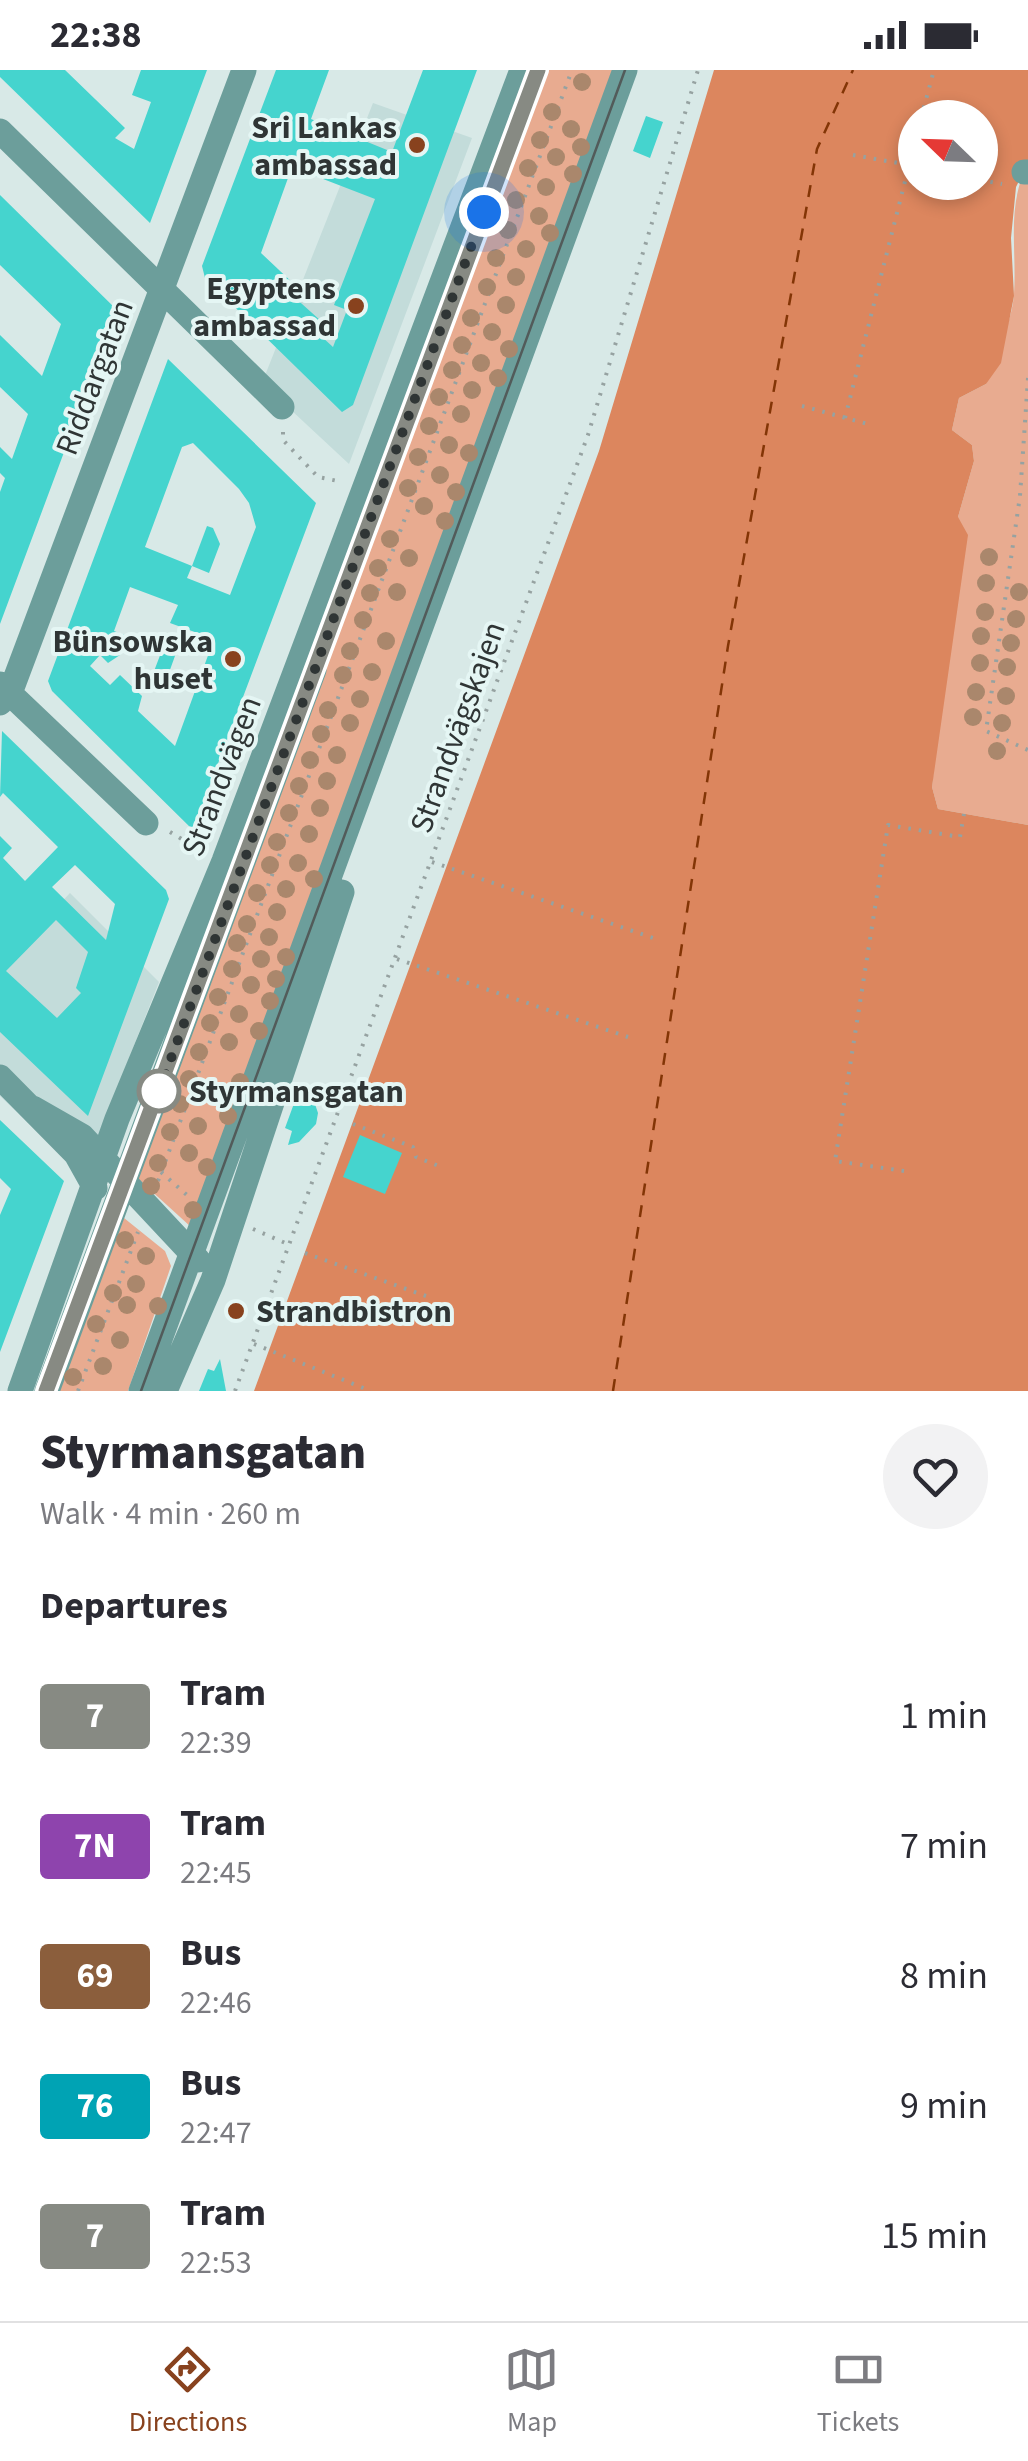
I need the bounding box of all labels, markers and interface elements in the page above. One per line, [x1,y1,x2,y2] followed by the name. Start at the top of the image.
[50,8,142,62] text: 22:38
[898,100,998,200] north arrow
[898,100,998,200] map controls
[251,105,397,188] place label: Sri Lankas ambassad
[406,134,428,156] marker: Sri Lankas ambassad
[459,187,509,237] your location
[193,266,336,349] place label: Egyptens ambassad
[44,293,146,462] street label: Riddargatan
[345,295,367,317] marker: Egyptens ambassad
[398,615,517,839] street label: Strandvägskajen
[52,619,213,702] place label: Bünsowska huset
[222,648,244,670] marker: Bünsowska huset
[170,690,274,863] street label: Strandvägen
[189,1069,404,1115] place label: Styrmansgatan
[138,1070,180,1112] marker: Styrmansgatan
[256,1289,452,1335] place label: Strandbistron
[225,1300,247,1322] marker: Strandbistron
[40,1419,366,1487] text: Styrmansgatan
[883,1424,988,1529] button: heart
[40,1491,301,1537] text: Walk · 4 min · 260 m
[40,1579,228,1633] text: Departures
[180,1666,266,1720] text: Tram
[900,1689,988,1743] text: 1 min
[86,1691,104,1741] text: 7
[180,1720,252,1766] text: 22:39
[180,1796,266,1850] text: Tram
[900,1819,988,1873] text: 7 min
[74,1821,116,1871] text: 7N
[180,1850,252,1896] text: 22:45
[180,1926,241,1980] text: Bus
[900,1949,988,2003] text: 8 min
[77,1951,113,2001] text: 69
[180,1980,252,2026] text: 22:46
[180,2056,241,2110] text: Bus
[900,2079,988,2133] text: 9 min
[77,2081,113,2131] text: 76
[180,2110,252,2156] text: 22:47
[180,2186,266,2240] text: Tram
[881,2209,988,2263] text: 15 min
[86,2211,104,2261] text: 7
[180,2240,252,2286] text: 22:53
[129,2342,247,2442] tab: Directions
[504,2342,559,2442] tab: Map
[817,2342,899,2442] tab: Tickets

